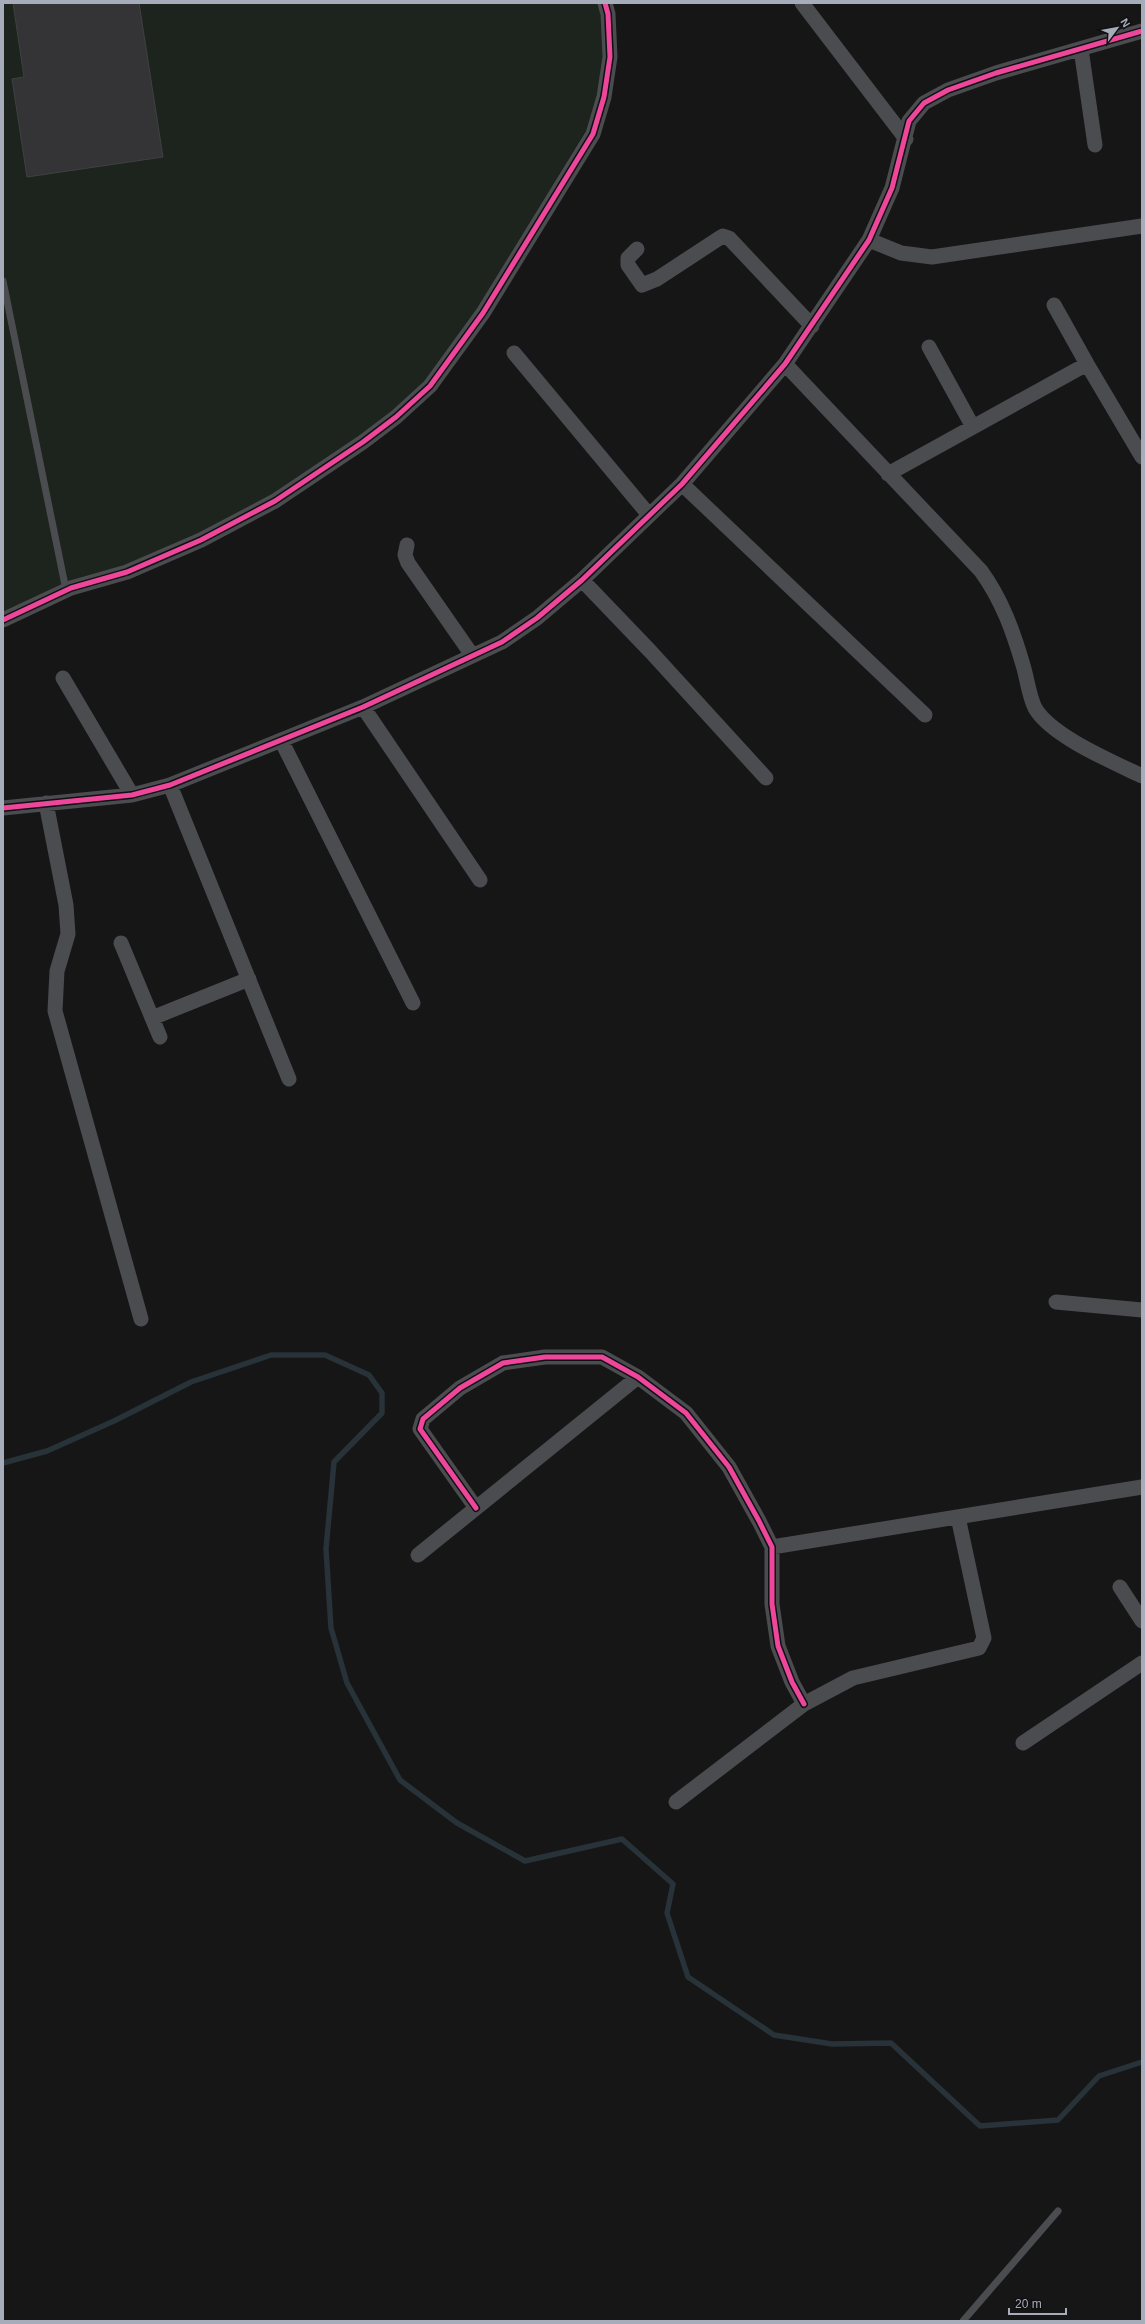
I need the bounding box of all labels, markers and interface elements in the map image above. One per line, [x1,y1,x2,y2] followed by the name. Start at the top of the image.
[1097,8,1137,48] north arrow
[1118,16,1133,29] text: N
[1009,2290,1066,2316] scale bar
[1015,2297,1042,2311] text: 20 m

